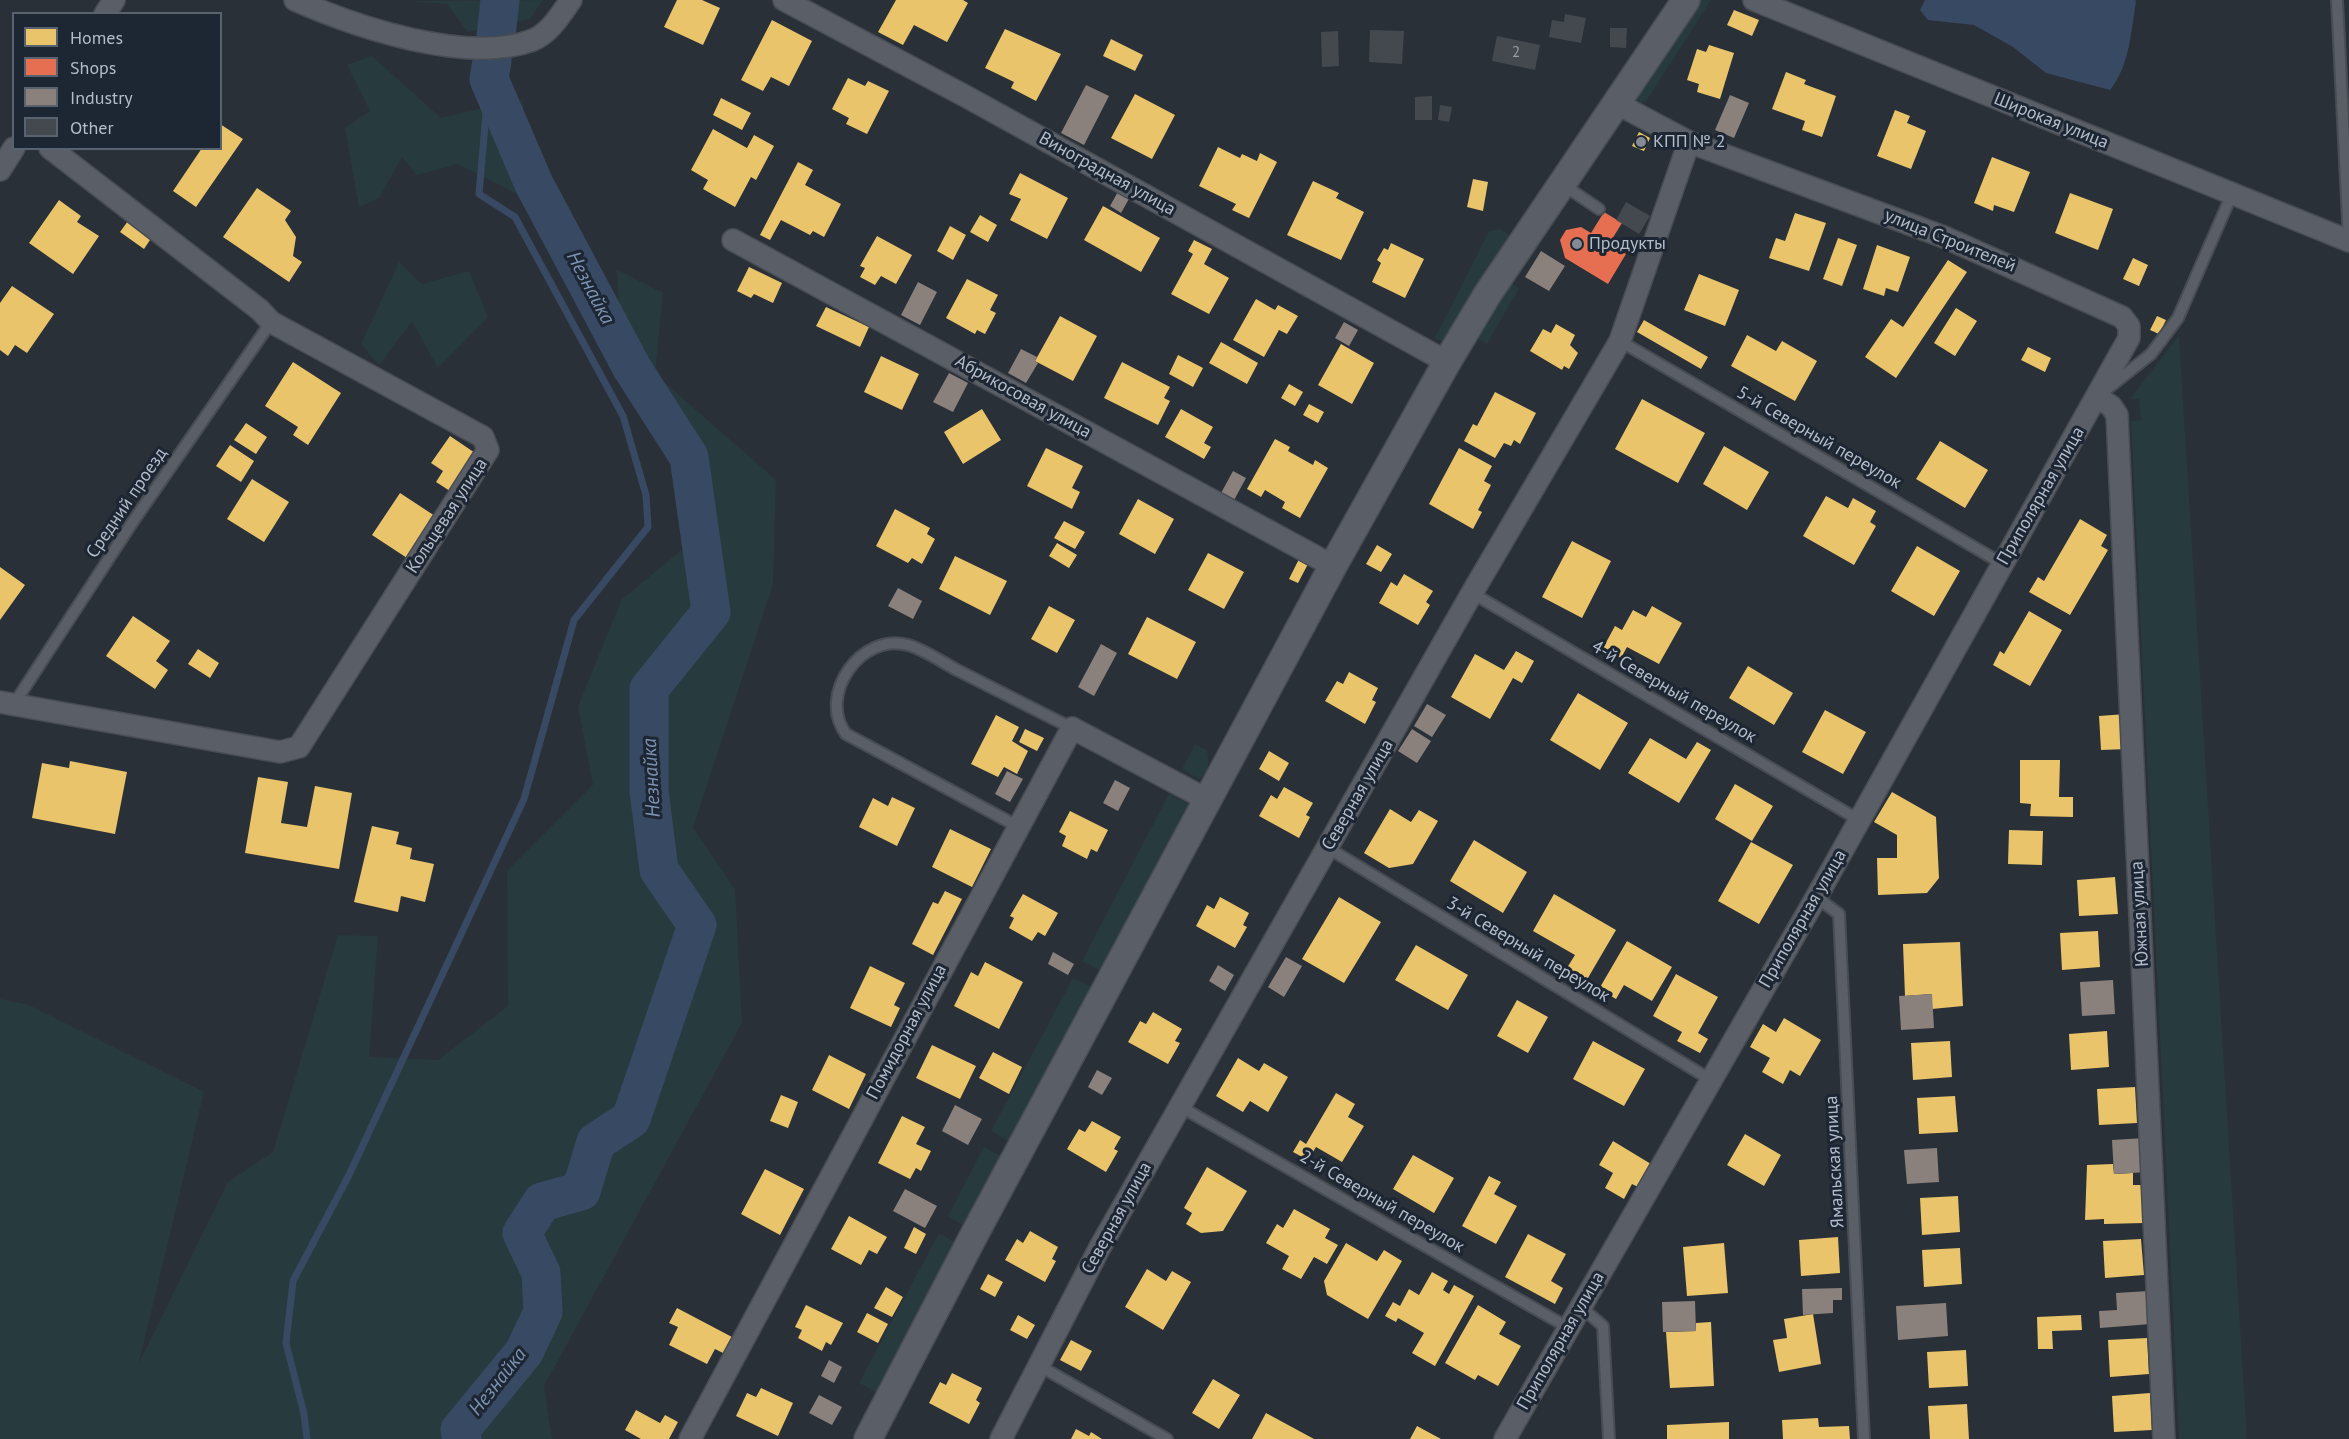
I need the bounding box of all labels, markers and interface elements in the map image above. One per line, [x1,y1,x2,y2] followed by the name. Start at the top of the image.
[12,12,222,150] legend
[70,26,123,49] text: Homes
[1512,44,1520,62] house number: 2
[70,56,116,79] text: Shops
[70,86,133,109] text: Industry
[1991,88,2111,154] street label: Широкая улица
[70,116,114,139] text: Other
[1035,128,1179,220] street label: Виноградная улица
[1653,131,1726,153] place label: КПП № 2
[1634,135,1648,149] marker: КПП № 2
[1881,205,2019,277] street label: улица Строителей
[1589,233,1666,255] place label: Продукты
[1570,237,1584,251] marker: Продукты
[561,247,619,329] water label: Незнайка
[951,351,1095,443] street label: Абрикосовая улица
[1733,382,1905,494] street label: 5-й Северный переулок
[1993,423,2089,569] street label: Приполярная улица
[82,444,172,562] street label: Средний проезд
[402,454,492,578] street label: Кольцевая улица
[1588,636,1760,748] street label: 4-й Северный переулок
[1318,736,1398,854] street label: Северная улица
[638,738,666,818] water label: Незнайка
[1755,846,1851,992] street label: Приполярная улица
[2126,861,2154,967] street label: Южная улица
[1442,893,1614,1007] street label: 3-й Северный переулок
[862,961,952,1103] street label: Помидорная улица
[1821,1095,1849,1229] street label: Ямальская улица
[1296,1146,1468,1258] street label: 2-й Северный переулок
[1077,1158,1157,1278] street label: Северная улица
[1513,1268,1609,1414] street label: Приполярная улица
[464,1343,532,1421] water label: Незнайка

